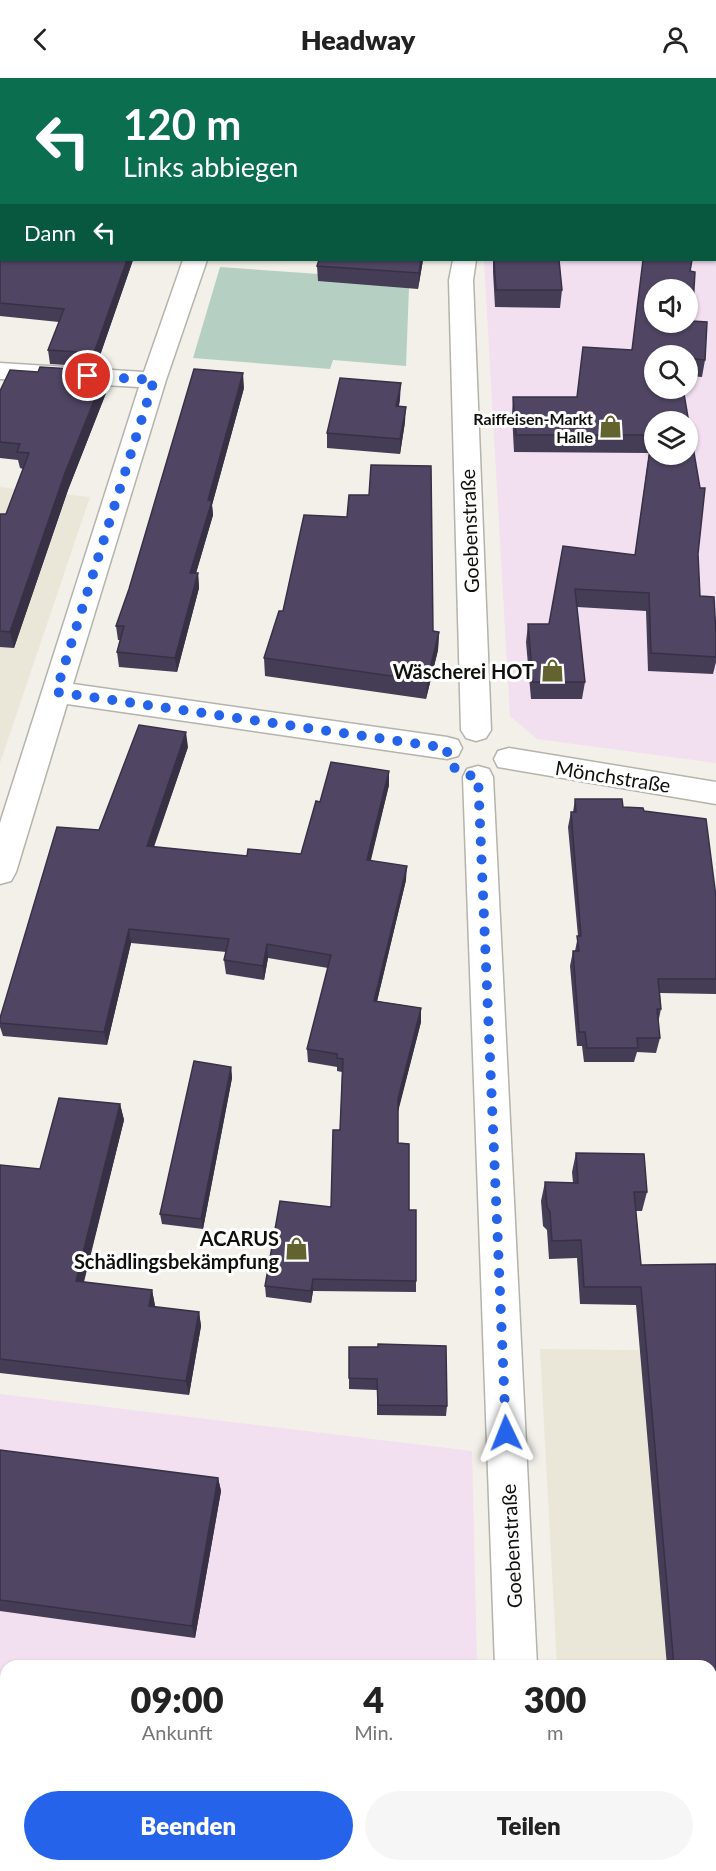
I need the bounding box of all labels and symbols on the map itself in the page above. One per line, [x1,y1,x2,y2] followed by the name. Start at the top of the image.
[62,350,113,401] pin
[473,409,593,446] place label: Raiffeisen-Markt Halle
[598,414,624,440] shop icon: Raiffeisen-Markt Halle
[455,468,483,594] street label: Goebenstraße
[539,658,565,684] shop icon: Wäscherei HOT
[393,659,534,683] place label: Wäscherei HOT
[554,755,672,797] street label: Mönchstraße
[74,1226,279,1273] place label: ACARUS Schädlingsbekämpfung
[284,1236,310,1262] shop icon: ACARUS Schädlingsbekämpfung
[474,1401,538,1465] position arrow
[496,1483,526,1609] street label: Goebenstraße

